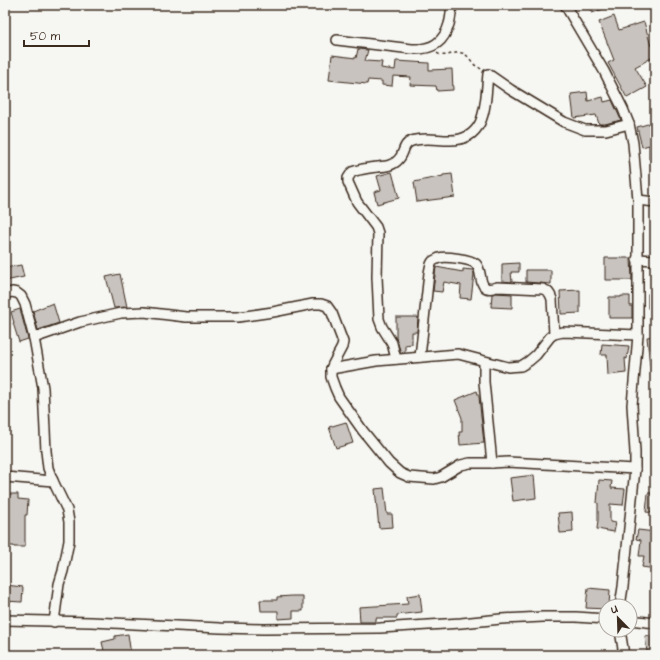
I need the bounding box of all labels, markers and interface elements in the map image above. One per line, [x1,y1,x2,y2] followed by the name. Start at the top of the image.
[24,22,89,48] scale bar
[30,28,61,45] text: 50 m
[598,598,638,638] north arrow
[608,601,620,618] text: U

